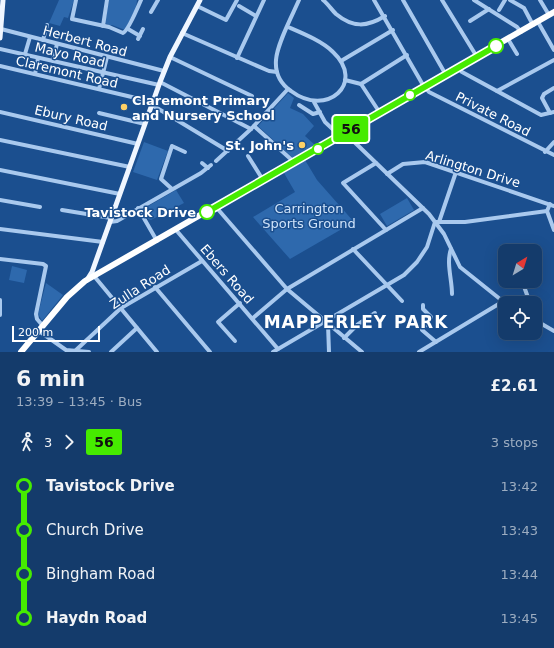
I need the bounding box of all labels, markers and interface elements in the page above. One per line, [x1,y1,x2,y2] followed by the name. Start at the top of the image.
[41,23,129,59] street label: Herbert Road
[488,38,504,54] unlabelled marker
[33,40,107,70] street label: Mayo Road
[14,53,120,91] street label: Claremont Road
[404,89,416,101] unlabelled marker
[453,89,533,139] street label: Private Road
[132,93,275,123] place label: Claremont Primary and Nursery School
[33,102,109,134] street label: Ebury Road
[119,102,129,112] marker: Claremont Primary and Nursery School
[333,116,369,142] line badge: 56
[341,121,361,137] text: 56
[225,138,294,153] place label: St. John's
[297,140,307,150] marker: St. John's
[312,143,324,155] unlabelled marker
[424,147,522,191] street label: Arlington Drive
[262,201,356,231] park label: Carrington Sports Ground
[199,204,215,220] marker: Tavistock Drive
[84,205,196,220] place label: Tavistock Drive
[197,241,257,307] street label: Ebers Road
[498,244,542,288] north arrow
[498,244,542,340] map controls
[107,262,173,312] street label: Zulla Road
[498,296,542,340] button: locate
[264,312,448,332] district label: MAPPERLEY PARK
[12,324,100,343] scale bar
[18,326,53,339] text: 200 m
[16,366,85,391] text: 6 min
[491,377,538,395] text: £2.61
[16,394,142,409] text: 13:39 – 13:45 · Bus
[16,431,38,453] icon: walk
[58,431,80,453] icon: forward
[94,434,114,450] text: 56
[44,435,52,450] text: 3
[491,435,538,450] text: 3 stops
[46,477,175,495] text: Tavistock Drive
[501,479,538,494] text: 13:42
[46,521,144,539] text: Church Drive
[501,523,538,538] text: 13:43
[46,565,155,583] text: Bingham Road
[501,567,538,582] text: 13:44
[46,609,147,627] text: Haydn Road
[501,611,538,626] text: 13:45

